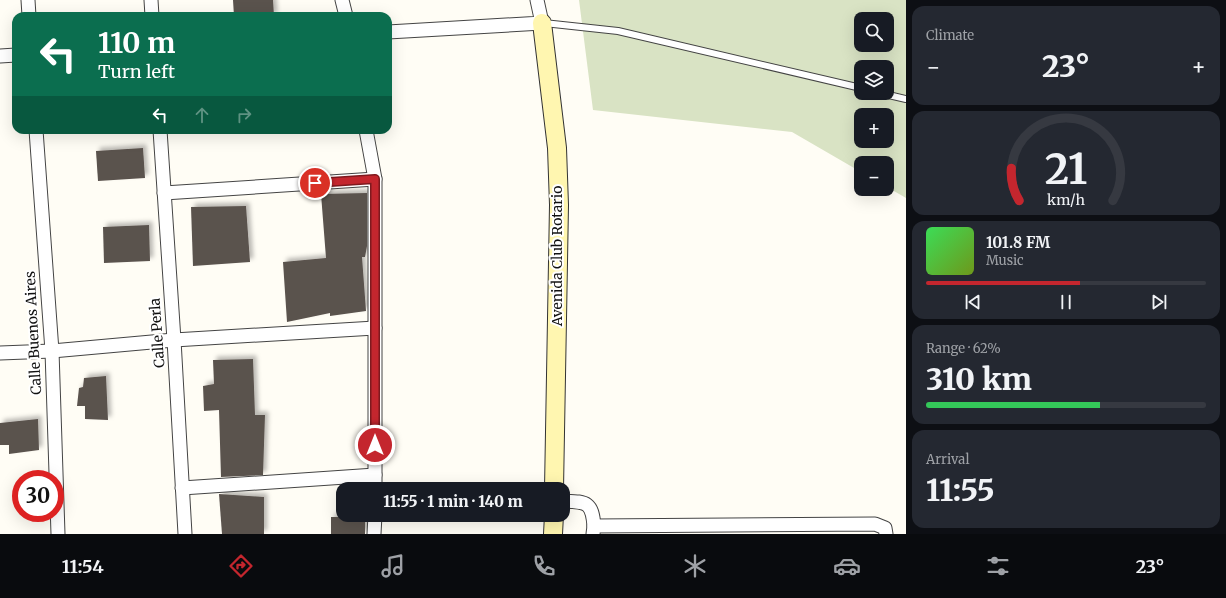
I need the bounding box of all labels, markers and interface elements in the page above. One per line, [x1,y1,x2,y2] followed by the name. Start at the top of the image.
[854,12,894,196] map controls
[854,12,894,52] button: search
[98,25,175,61] text: 110 m
[926,27,974,44] text: Climate
[32,28,84,80] icon: left
[1042,47,1090,85] text: 23°
[926,53,941,81] text: −
[1191,53,1206,81] text: +
[98,60,175,83] text: Turn left
[854,60,894,100] button: layers
[149,104,171,126] icon: left
[191,104,213,126] icon: ahead
[233,104,255,126] icon: right
[854,108,894,148] button: +
[1045,142,1087,194] text: 21
[854,156,894,196] button: −
[298,166,332,200] pin
[304,172,326,194] icon: arrive
[548,186,566,327] street label: Avenida Club Rotario
[1047,190,1085,208] text: km/h
[986,233,1050,252] text: 101.8 FM
[986,252,1024,269] text: Music
[21,271,45,395] street label: Calle Buenos Aires
[962,291,984,313] icon: previous
[1055,291,1077,313] icon: pause
[1148,291,1170,313] icon: next
[146,297,168,369] street label: Calle Perla
[926,340,1001,357] text: Range · 62%
[926,360,1032,398] text: 310 km
[354,424,396,466] position arrow
[926,451,969,468] text: Arrival
[12,470,64,522] speed limit sign: 30
[926,471,994,509] text: 11:55
[383,492,523,511] text: 11:55 · 1 min · 140 m
[227,552,255,580] icon: directions
[379,552,407,580] icon: music
[530,552,558,580] icon: phone
[681,552,709,580] icon: climate
[833,552,861,580] icon: car
[984,552,1012,580] icon: filters
[62,555,104,578] text: 11:54
[1136,555,1164,578] text: 23°

